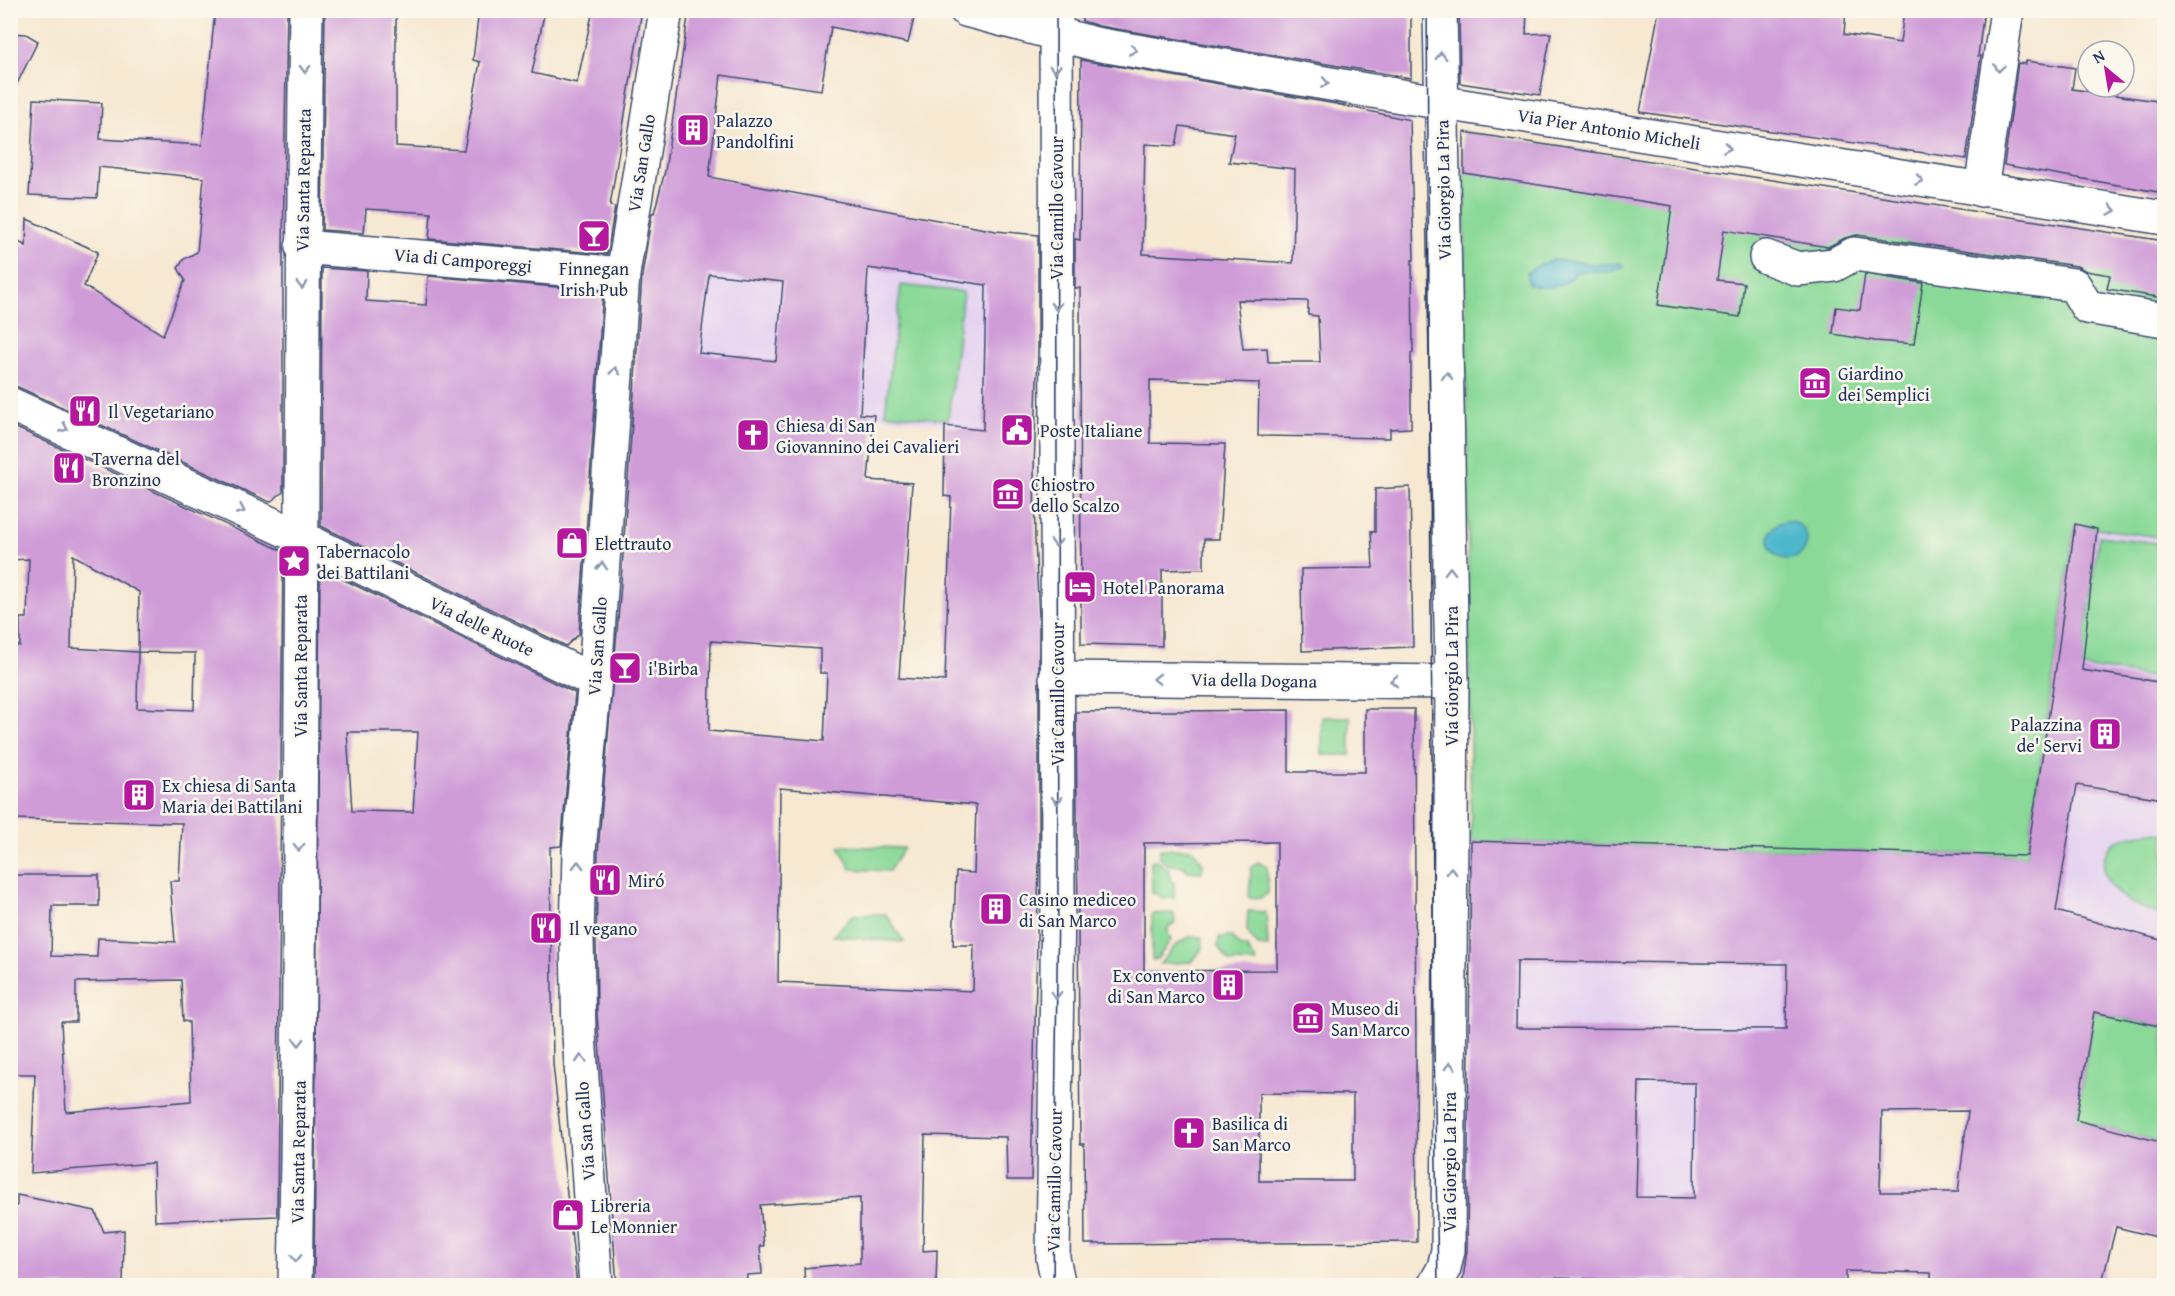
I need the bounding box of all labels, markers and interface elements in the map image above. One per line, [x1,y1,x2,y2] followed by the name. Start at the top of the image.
[2076,39,2136,99] north arrow
[1128,43,1138,56] one-way arrow
[2088,43,2109,69] text: N
[1435,52,1447,61] one-way arrow
[299,64,311,73] one-way arrow
[1049,64,1061,73] one-way arrow
[1993,64,2006,73] one-way arrow
[1320,76,1330,89] one-way arrow
[1516,101,1702,157] street label: Via Pier Antonio Micheli
[716,107,794,155] place label: Palazzo Pandolfini
[288,108,318,252] street label: Via Santa Reparata
[620,112,662,214] street label: Via San Gallo
[675,112,711,148] building icon: Palazzo Pandolfini
[1428,119,1458,260] street label: Via Giorgio La Pira
[1043,136,1070,280] street label: Via Camillo Cavour
[1722,142,1732,154] one-way arrow
[1914,173,1924,186] one-way arrow
[2107,203,2117,216] one-way arrow
[576,218,612,254] bar icon: Finnegan Irish Pub
[393,241,533,279] street label: Via di Camporeggi
[559,255,629,303] place label: Finnegan Irish Pub
[296,280,308,289] one-way arrow
[1050,301,1062,310] one-way arrow
[1838,360,1930,408] place label: Giardino dei Semplici
[1797,365,1833,401] museum icon: Giardino dei Semplici
[608,367,621,376] one-way arrow
[1440,371,1453,380] one-way arrow
[67,393,103,429] restaurant icon: Il Vegetariano
[108,398,214,425] place label: Il Vegetariano
[776,412,959,460] place label: Chiesa di San Giovannino dei Cavalieri
[999,412,1035,448] public building icon: Poste Italiane
[735,417,771,453] church icon: Chiesa di San Giovannino dei Cavalieri
[1040,417,1142,444] place label: Poste Italiane
[57,421,68,433] one-way arrow
[92,445,180,493] place label: Taverna del Bronzino
[51,450,87,486] restaurant icon: Taverna del Bronzino
[1031,471,1120,519] place label: Chiostro dello Scalzo
[990,476,1026,512] museum icon: Chiostro dello Scalzo
[234,502,245,514] one-way arrow
[554,525,590,561] shop icon: Elettrauto
[595,530,671,557] place label: Elettrauto
[317,538,410,586] place label: Tabernacolo dei Battilani
[1050,538,1062,547] one-way arrow
[276,543,312,579] place icon: Tabernacolo dei Battilani
[596,561,609,570] one-way arrow
[1444,566,1457,575] one-way arrow
[1062,569,1098,605] hotel icon: Hotel Panorama
[1103,574,1225,601] place label: Hotel Panorama
[425,589,539,663] street label: Via delle Ruote
[287,594,314,738] street label: Via Santa Reparata
[580,596,614,696] street label: Via San Gallo
[1438,605,1465,746] street label: Via Giorgio La Pira
[1044,622,1071,766] street label: Via Camillo Cavour
[607,650,643,686] bar icon: i'Birba
[648,655,699,682] place label: i'Birba
[1191,665,1318,695] street label: Via della Dogana
[1153,673,1162,685] one-way arrow
[1389,675,1398,688] one-way arrow
[2011,711,2082,759] place label: Palazzina de' Servi
[2087,716,2123,752] building icon: Palazzina de' Servi
[162,772,302,820] place label: Ex chiesa di Santa Maria dei Battilani
[121,777,157,813] building icon: Ex chiesa di Santa Maria dei Battilani
[1051,795,1063,804] one-way arrow
[293,843,305,852] one-way arrow
[572,860,584,869] one-way arrow
[587,862,623,898] restaurant icon: Miró
[1445,866,1457,875] one-way arrow
[628,867,664,894] place label: Miró
[1019,886,1136,934] place label: Casino mediceo di San Marco
[978,891,1014,927] building icon: Casino mediceo di San Marco
[528,910,564,946] restaurant icon: Il vegano
[569,915,637,942] place label: Il vegano
[1107,962,1205,1010] place label: Ex convento di San Marco
[1210,967,1246,1003] building icon: Ex convento di San Marco
[1050,990,1063,999] one-way arrow
[1331,995,1410,1043] place label: Museo di San Marco
[1290,1000,1326,1036] museum icon: Museo di San Marco
[293,1038,305,1047] one-way arrow
[574,1055,587,1064] one-way arrow
[1444,1061,1456,1070] one-way arrow
[283,1080,313,1224] street label: Via Santa Reparata
[568,1081,602,1181] street label: Via San Gallo
[1436,1091,1463,1232] street label: Via Giorgio La Pira
[1039,1107,1069,1252] street label: Via Camillo Cavour
[1212,1110,1291,1158] place label: Basilica di San Marco
[1171,1115,1207,1151] church icon: Basilica di San Marco
[591,1192,678,1240] place label: Libreria Le Monnier
[550,1197,586,1233] shop icon: Libreria Le Monnier
[290,1254,302,1263] one-way arrow

